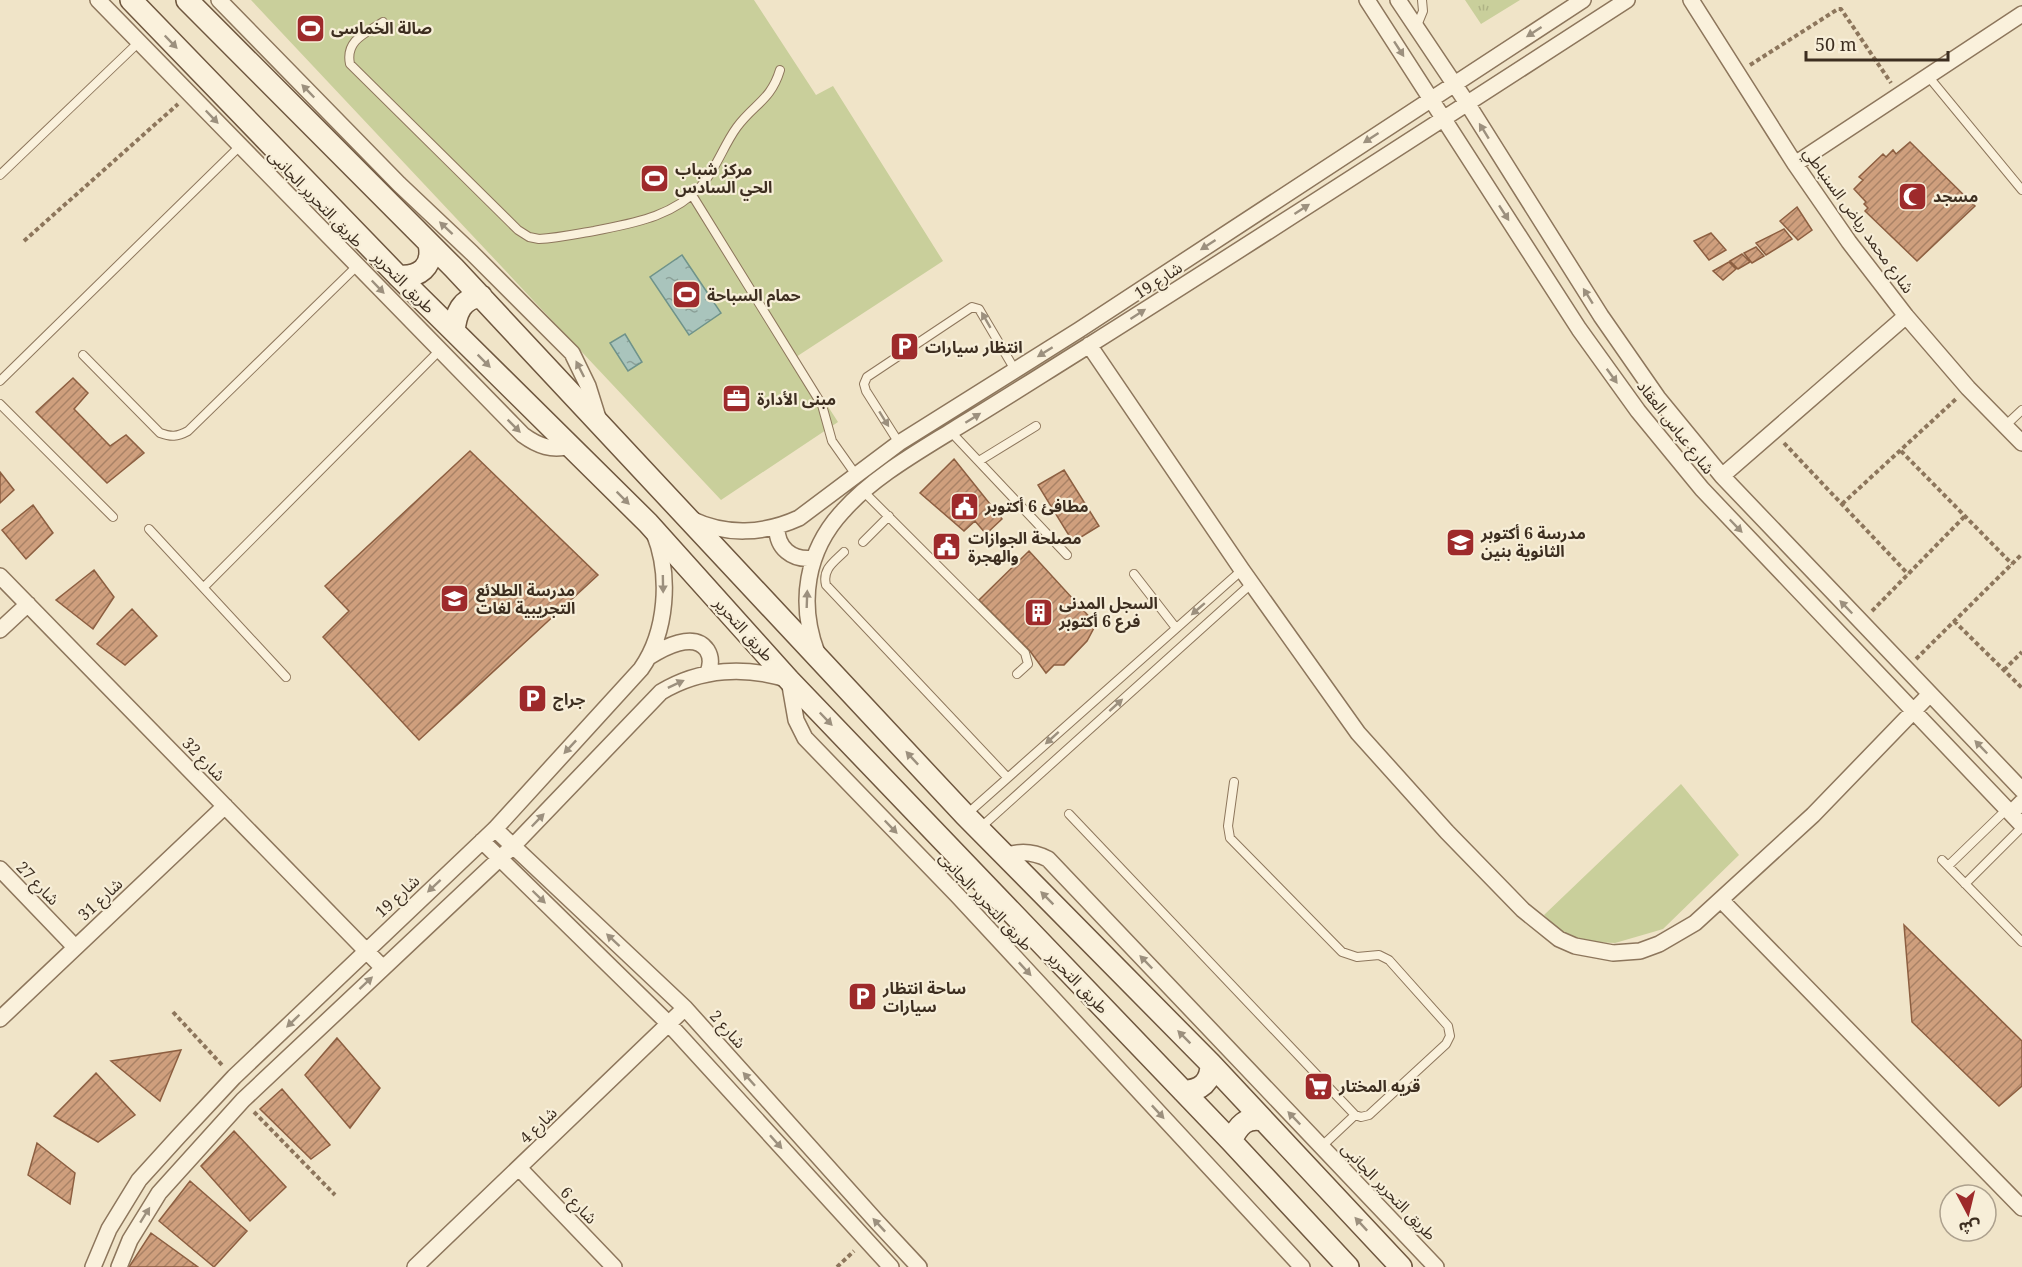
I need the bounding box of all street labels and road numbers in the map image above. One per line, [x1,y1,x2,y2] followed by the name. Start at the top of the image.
[1797,143,1919,299] street label: شارع محمد رياض السنباطي
[264,144,369,252] street label: طريق التحرير الجانبى
[367,245,440,318] street label: طريق التحرير
[1130,256,1187,305] street label: شارع 19
[1631,375,1720,480] street label: شارع عباس العقاد
[709,591,779,666] street label: طريق التحرير
[176,732,230,787] street label: شارع 32
[934,847,1038,956] street label: طريق التحرير الجانبى
[10,856,64,911] street label: شارع 27
[370,870,425,924] street label: شارع 19
[73,873,128,927] street label: شارع 31
[1042,945,1114,1018] street label: طريق التحرير
[704,1005,751,1054] street label: شارع 2
[514,1102,563,1150] street label: شارع 4
[1337,1137,1442,1245] street label: طريق التحرير الجانبى
[554,1181,602,1230] street label: شارع 6

